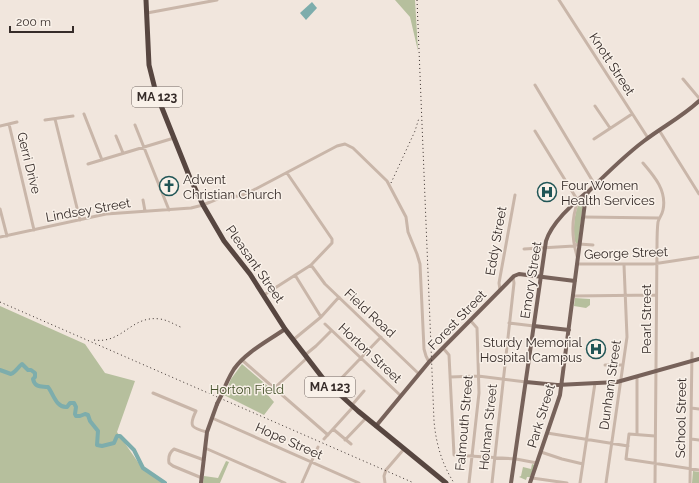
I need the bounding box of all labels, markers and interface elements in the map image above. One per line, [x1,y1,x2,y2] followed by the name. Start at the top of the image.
[10,8,73,34] scale bar
[16,15,51,29] text: 200 m
[586,30,638,99] street label: Knott Street
[132,87,182,107] road number: MA 123
[14,131,44,196] street label: Gerri Drive
[183,172,282,202] place label: Advent Christian Church
[158,175,180,197] church icon: Advent Christian Church
[561,178,655,208] place label: Four Women Health Services
[536,181,558,203] hospital icon: Four Women Health Services
[44,195,132,225] street label: Lindsey Street
[483,205,510,277] street label: Eddy Street
[223,222,288,306] street label: Pleasant Street
[517,240,545,320] street label: Emory Street
[584,244,669,262] street label: George Street
[639,283,654,354] street label: Pearl Street
[341,286,399,340] street label: Field Road
[425,287,490,353] street label: Forest Street
[335,320,405,386] street label: Horton Street
[480,335,582,365] place label: Sturdy Memorial Hospital Campus
[585,338,607,360] hospital icon: Sturdy Memorial Hospital Campus
[596,338,624,431] street label: Dunham Street
[452,374,476,472] street label: Falmouth Street
[305,377,355,397] road number: MA 123
[673,377,689,458] street label: School Street
[210,382,284,397] park label: Horton Field
[476,382,500,471] street label: Holman Street
[524,382,558,450] street label: Park Street
[253,419,326,463] street label: Hope Street

